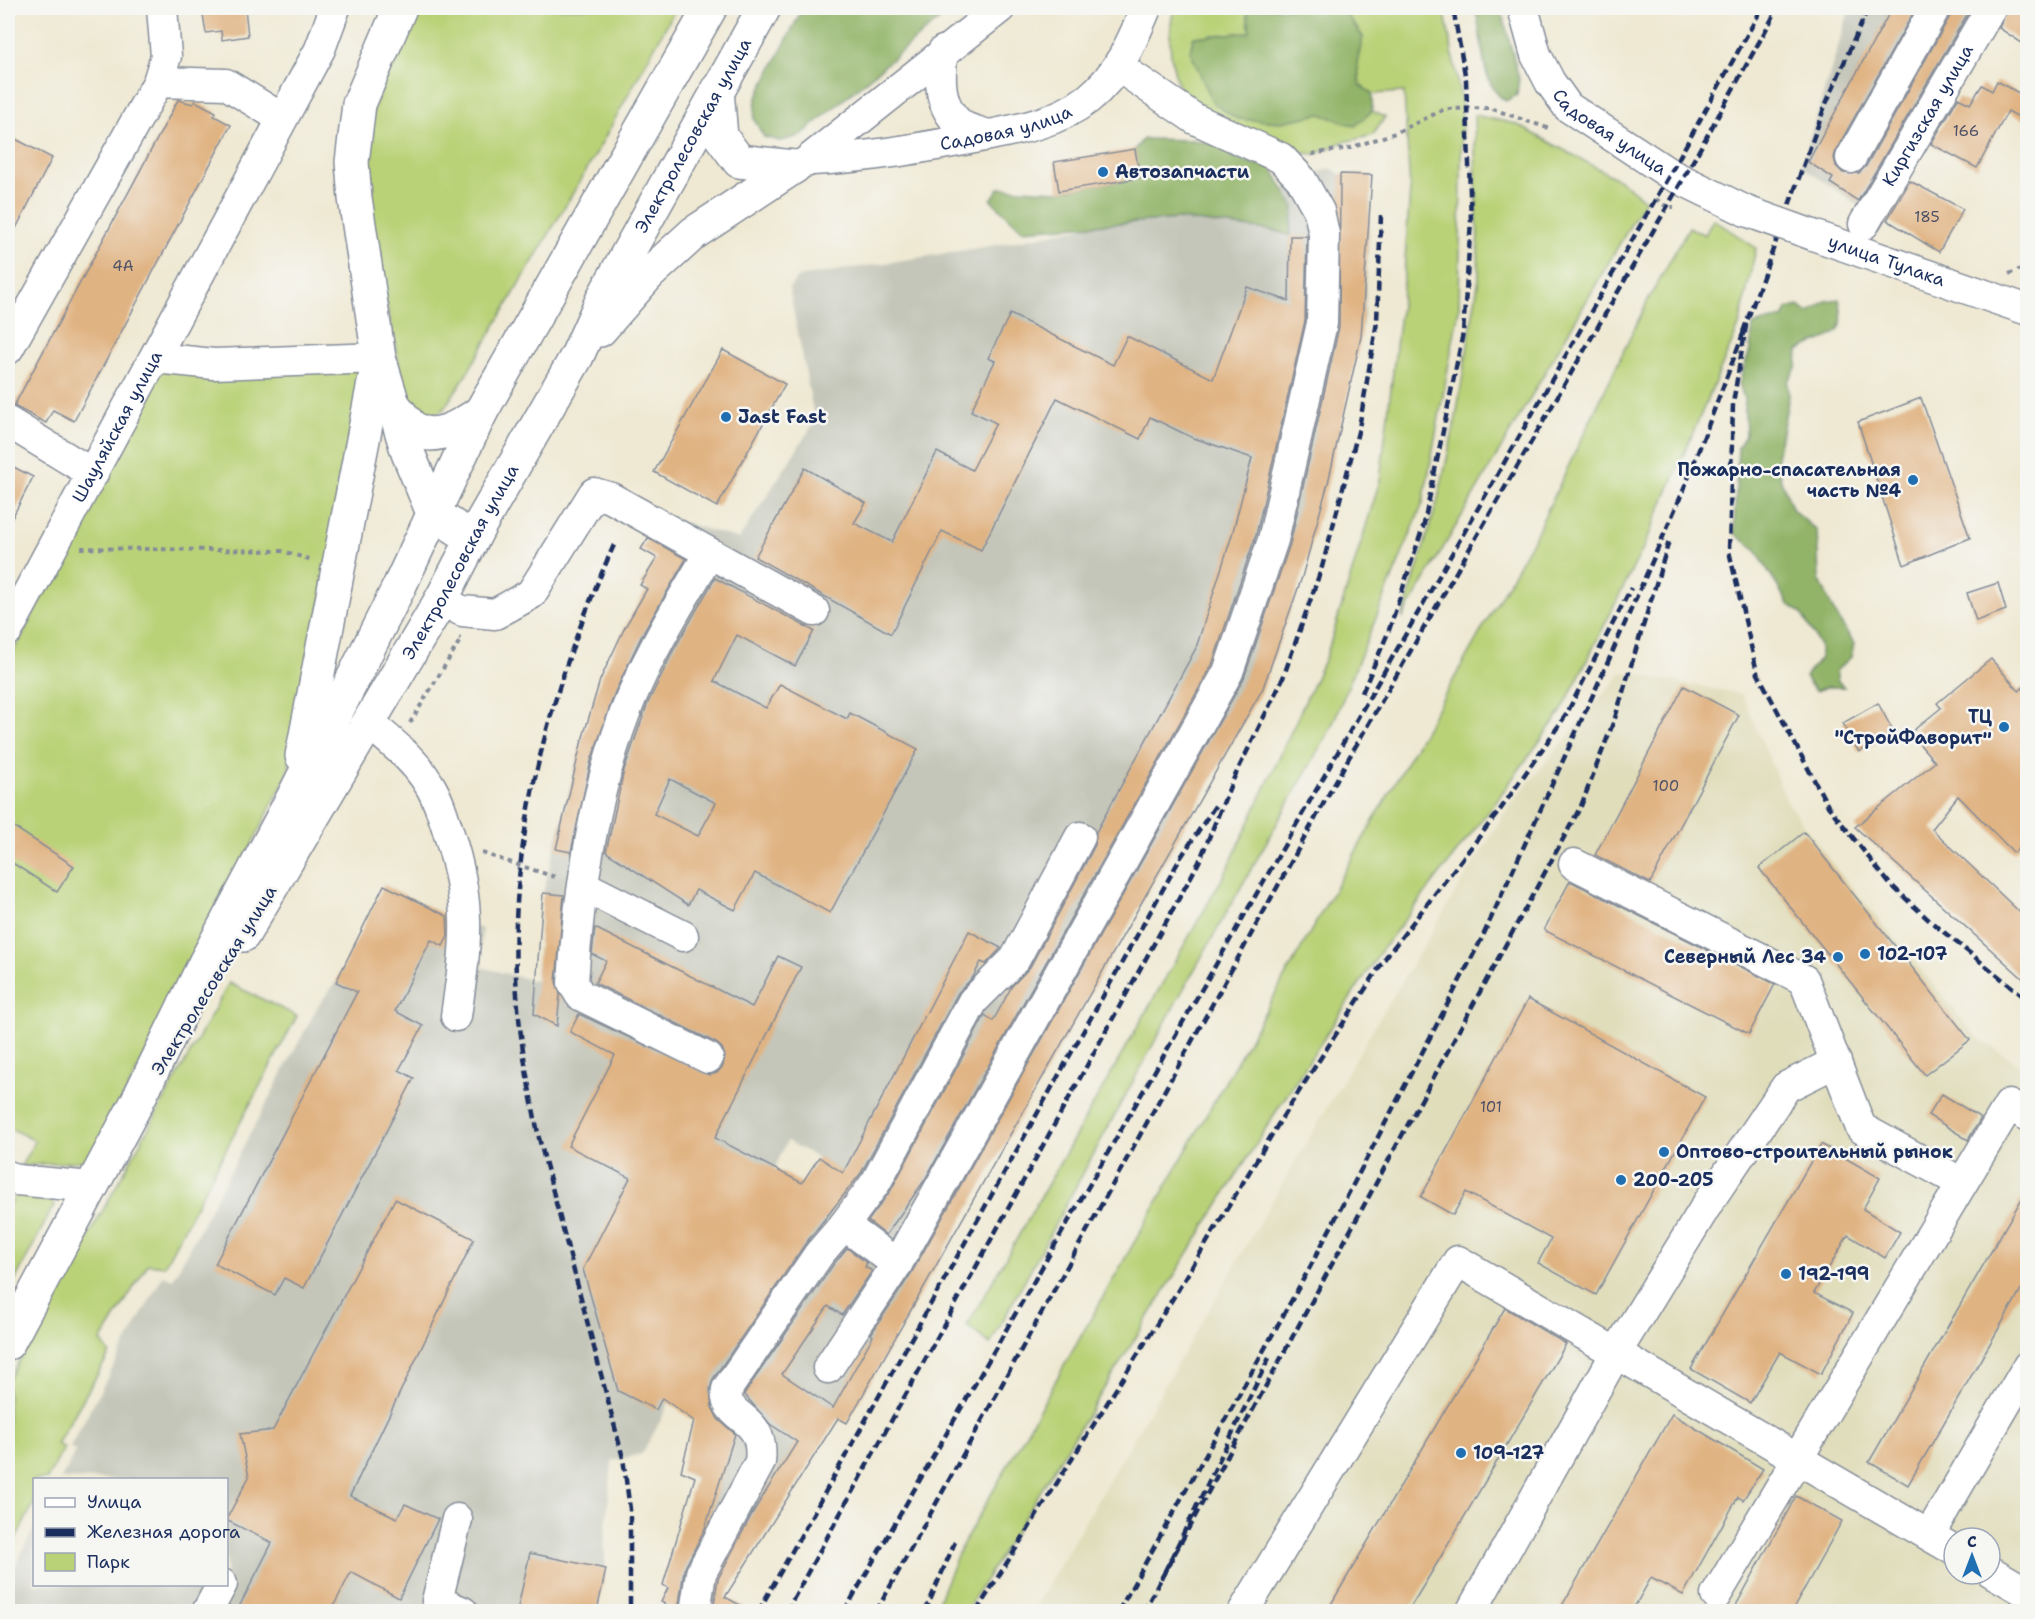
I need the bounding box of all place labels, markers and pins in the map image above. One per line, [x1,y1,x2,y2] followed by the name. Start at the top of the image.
[1115,160,1250,184] place label: Автозапчасти
[1096,165,1110,179] marker: Автозапчасти
[738,405,827,429] place label: Jast Fast
[719,410,733,424] marker: Jast Fast
[1677,458,1901,503] place label: Пожарно-спасательная часть №4
[1906,473,1920,487] marker: Пожарно-спасательная часть №4
[1835,705,1993,750] place label: ТЦ "СтройФаворит"
[1997,720,2011,734] marker: ТЦ "СтройФаворит"
[1877,942,1948,966] place label: 102-107
[1664,945,1826,969] place label: Северный Лес 34
[1858,947,1872,961] marker: 102-107
[1831,950,1845,964] marker: Северный Лес 34
[1676,1140,1953,1164] place label: Оптово-строительный рынок
[1657,1145,1671,1159] marker: Оптово-строительный рынок
[1633,1168,1713,1192] place label: 200-205
[1614,1173,1628,1187] marker: 200-205
[1798,1262,1869,1286] place label: 192-199
[1779,1267,1793,1281] marker: 192-199
[1473,1441,1545,1465] place label: 109-127
[1454,1446,1468,1460] marker: 109-127

